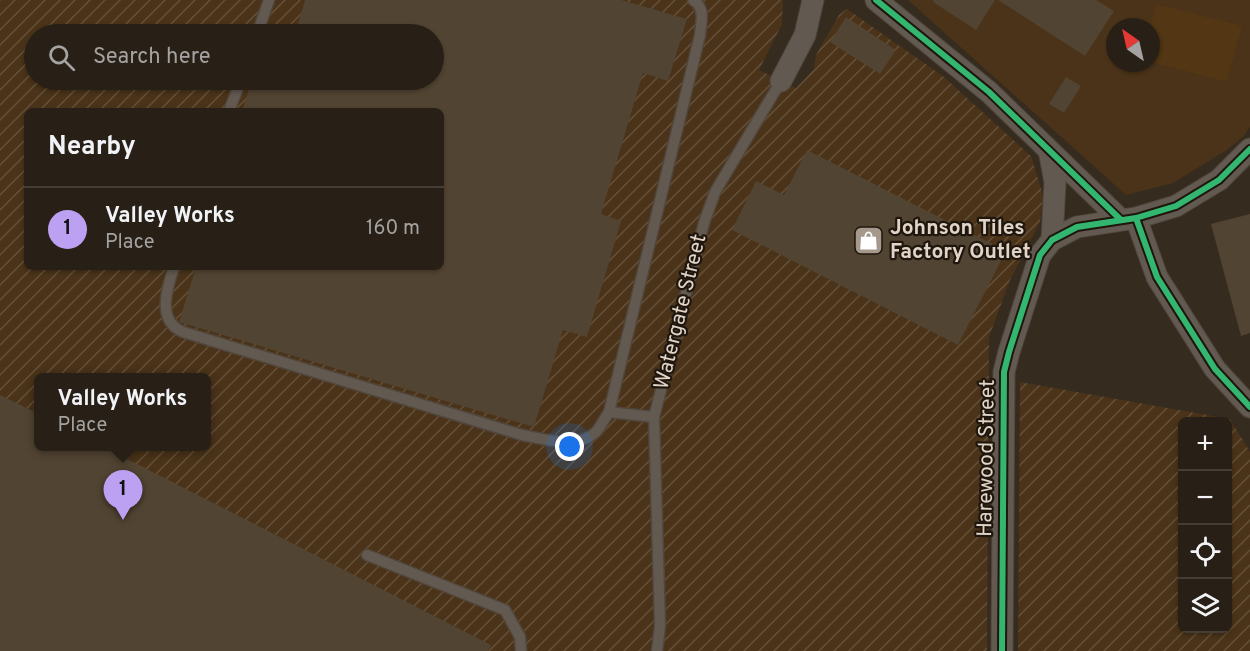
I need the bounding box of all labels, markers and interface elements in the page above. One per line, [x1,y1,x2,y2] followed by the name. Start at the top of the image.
[1106,18,1160,72] north arrow
[24,24,444,90] search box
[45,41,78,74] icon: search
[93,44,211,71] text: Search here
[48,131,136,164] text: Nearby
[105,203,235,230] text: Valley Works
[890,215,1031,266] place label: Johnson Tiles Factory Outlet
[64,216,72,242] text: 1
[366,216,420,242] text: 160 m
[853,224,885,256] shop icon: Johnson Tiles Factory Outlet
[105,230,155,256] text: Place
[649,231,713,393] street label: Watergate Street
[34,373,211,451] popup
[972,379,1002,537] street label: Harewood Street
[58,386,187,413] text: Valley Works
[58,413,107,439] text: Place
[1178,417,1232,633] map controls
[1178,417,1232,471] button: +
[555,432,584,461] your location
[104,470,142,520] pin: 1
[1178,471,1232,525] button: −
[1178,525,1232,579] button: locate
[1178,579,1232,633] button: layers

